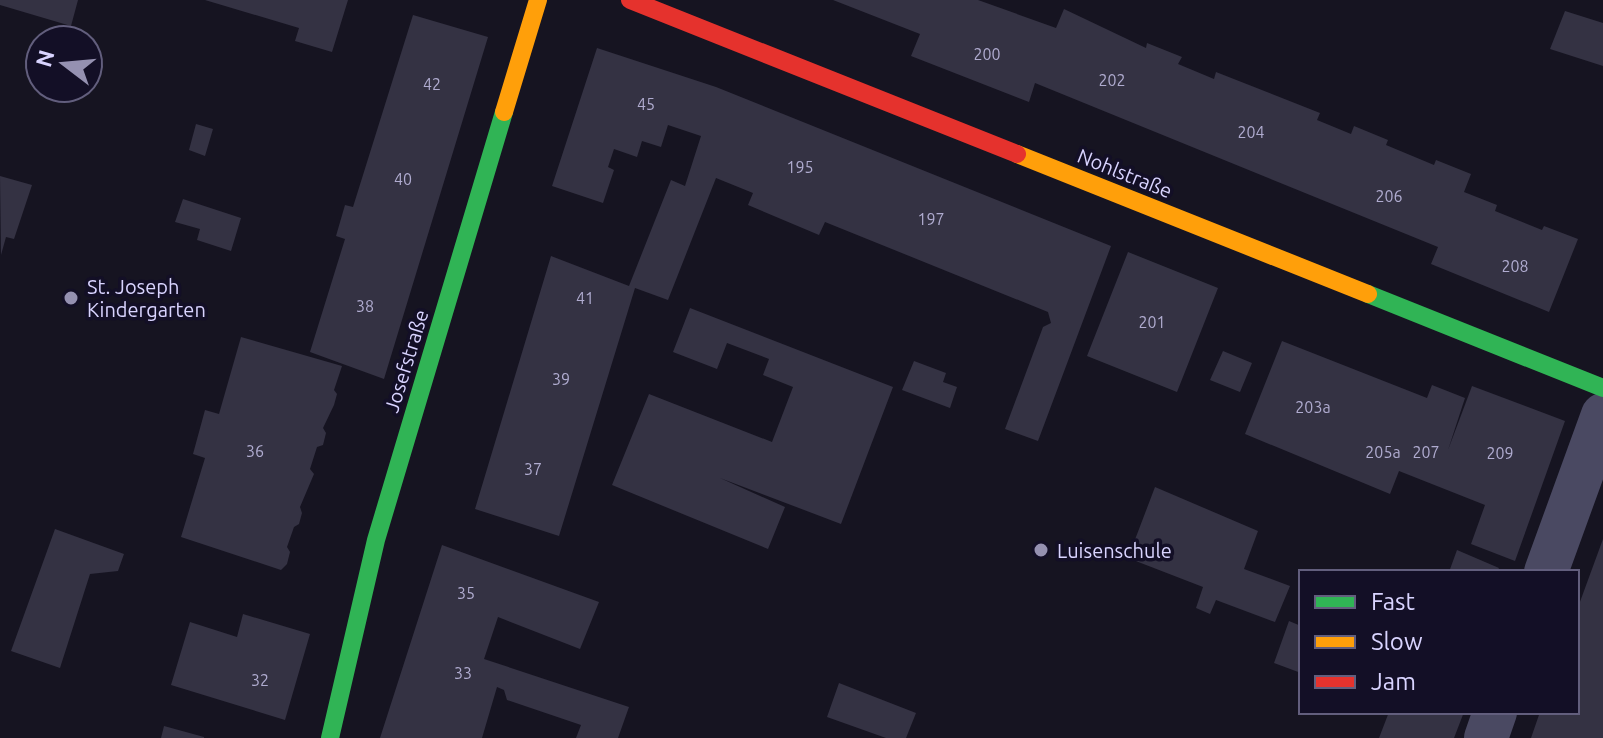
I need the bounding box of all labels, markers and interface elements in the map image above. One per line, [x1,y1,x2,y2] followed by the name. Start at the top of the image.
[24,24,104,104] north arrow
[973,45,1001,63] house number: 200
[30,47,59,70] text: N
[1098,71,1126,89] house number: 202
[423,75,441,93] house number: 42
[637,95,655,113] house number: 45
[1237,123,1265,141] house number: 204
[1074,144,1176,202] street label: Nohlstraße
[786,158,814,176] house number: 195
[394,170,412,188] house number: 40
[1375,187,1403,205] house number: 206
[917,210,945,228] house number: 197
[1501,257,1529,275] house number: 208
[87,275,206,321] place label: St. Joseph Kindergarten
[62,289,80,307] marker: St. Joseph Kindergarten
[576,289,594,307] house number: 41
[356,297,374,315] house number: 38
[379,307,433,415] street label: Josefstraße
[1138,313,1166,331] house number: 201
[552,370,570,388] house number: 39
[1295,398,1331,416] house number: 203a
[246,442,264,460] house number: 36
[1365,443,1401,461] house number: 205a
[1412,443,1440,461] house number: 207
[1486,444,1514,462] house number: 209
[524,460,542,478] house number: 37
[1057,539,1172,562] place label: Luisenschule
[1032,541,1050,559] marker: Luisenschule
[1299,570,1579,714] legend
[457,584,475,602] house number: 35
[1371,588,1415,615] text: Fast
[1371,628,1423,655] text: Slow
[454,664,472,682] house number: 33
[1371,668,1416,695] text: Jam
[251,671,269,689] house number: 32

